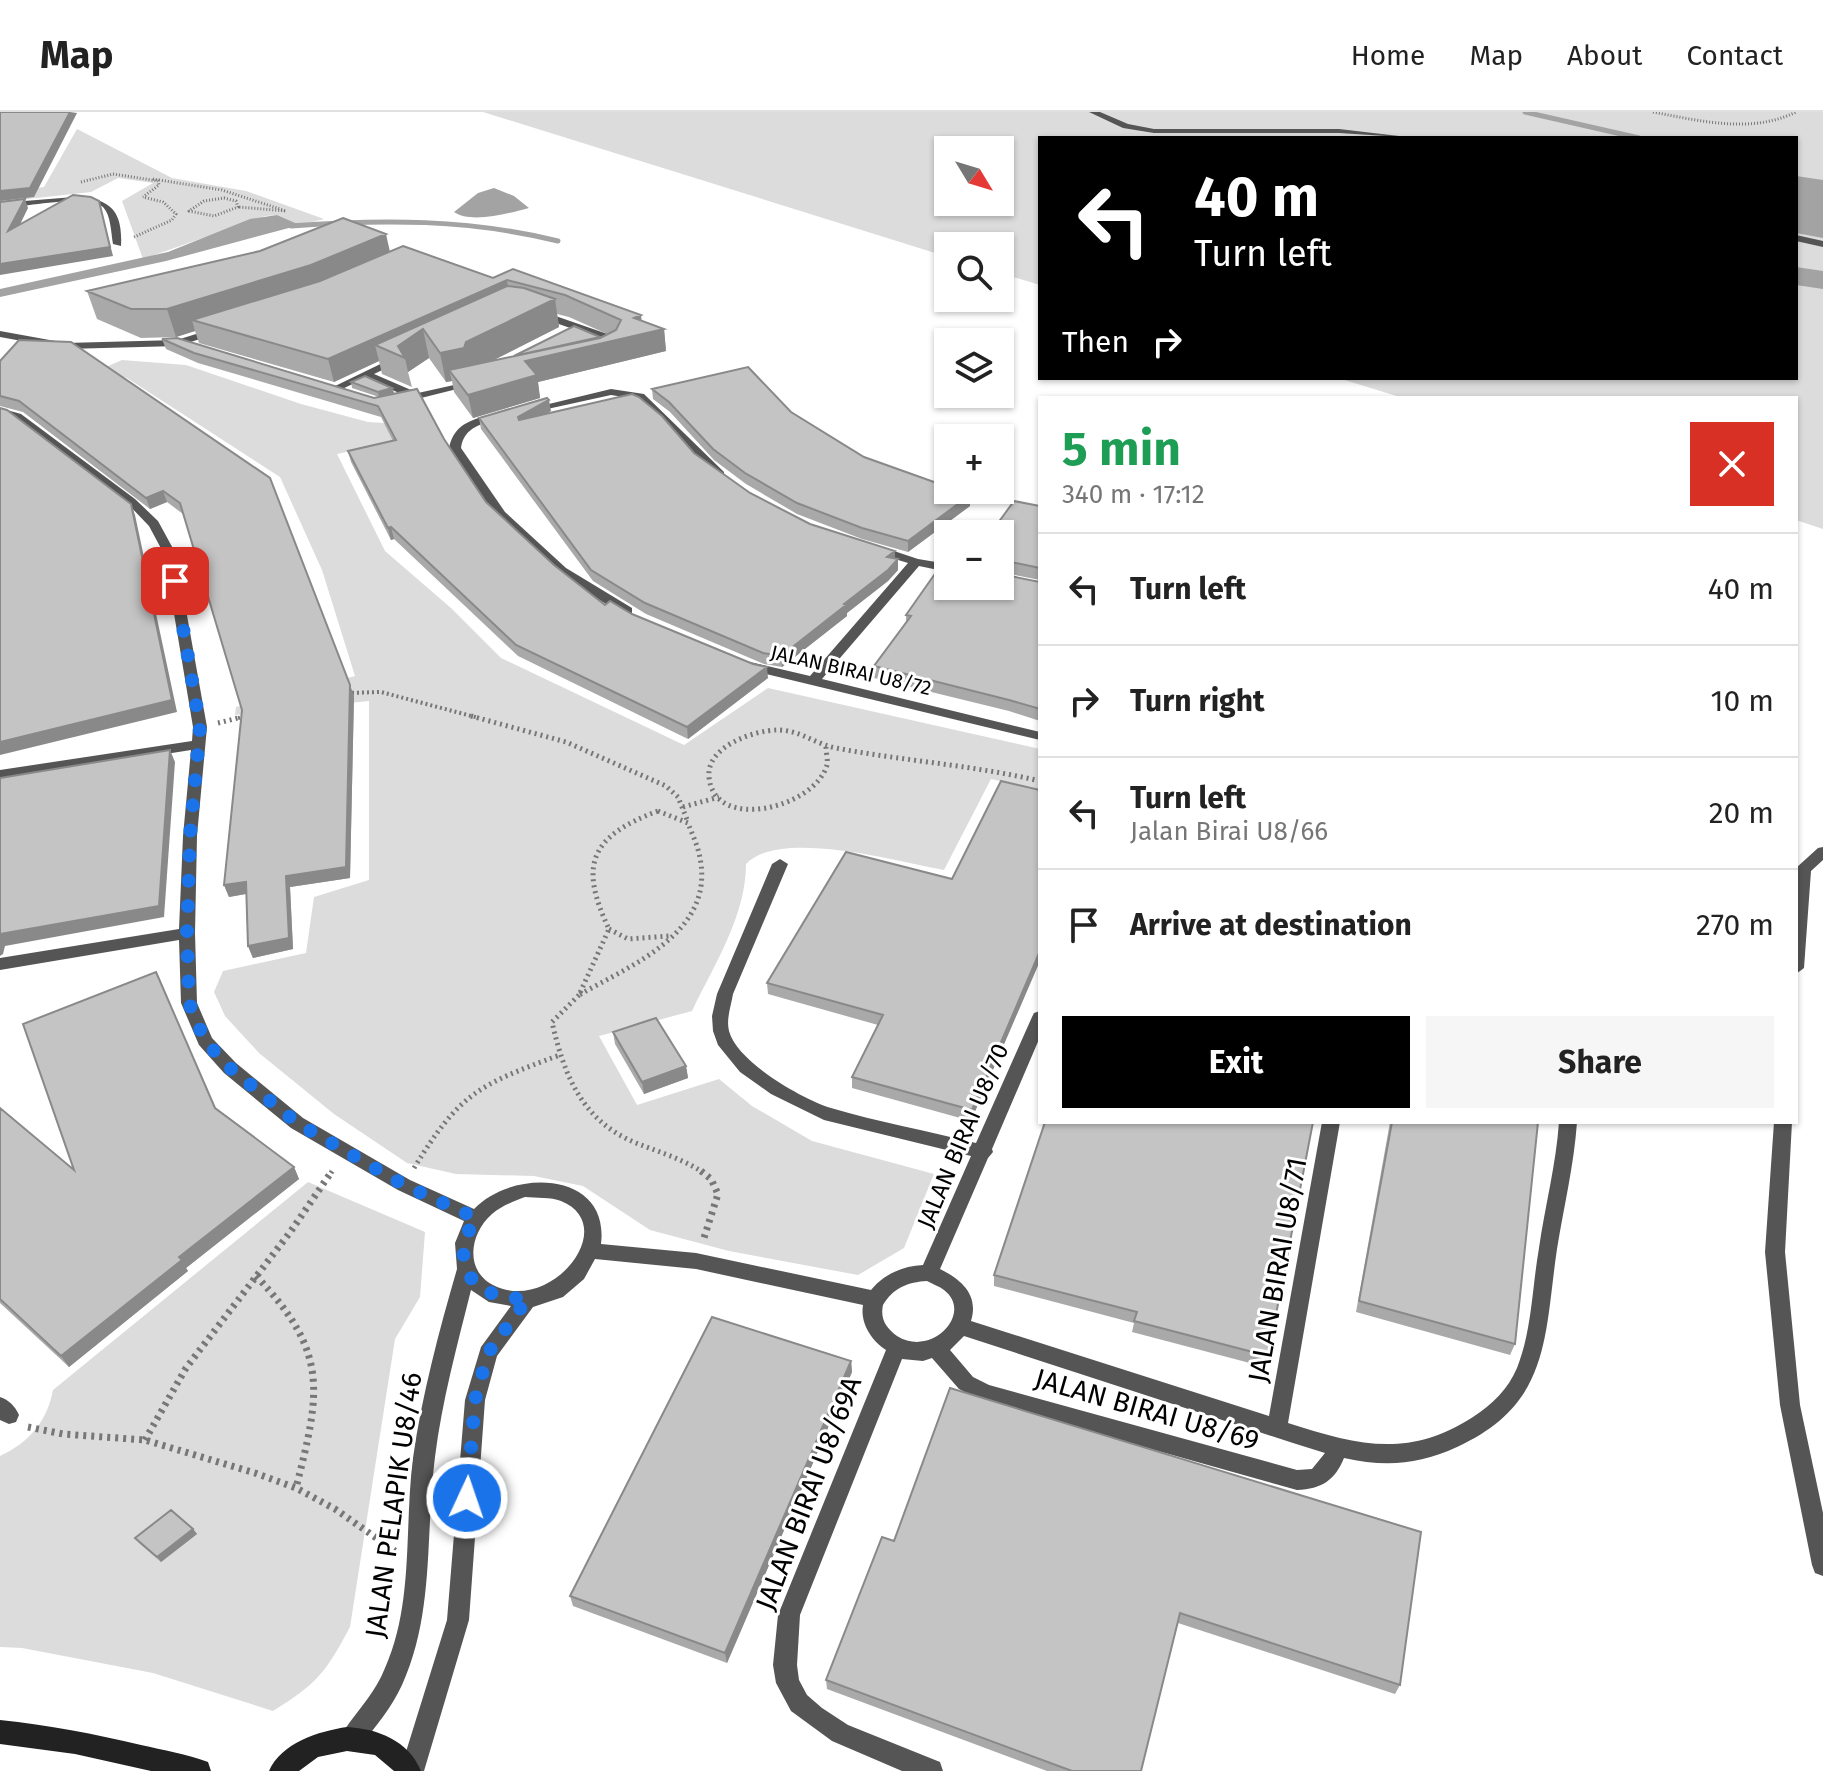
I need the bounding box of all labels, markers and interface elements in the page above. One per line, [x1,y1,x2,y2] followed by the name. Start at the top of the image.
[40,32,113,78] text: Map
[1351,39,1425,72] text: Home
[1469,39,1523,72] text: Map
[1567,39,1642,72] text: About
[1686,39,1783,72] text: Contact
[934,136,1014,216] north arrow
[934,136,1014,600] map controls
[1194,164,1319,231] text: 40 m
[1062,168,1166,272] icon: left
[934,232,1014,312] button: search
[1194,232,1332,276] text: Turn left
[1145,320,1189,364] icon: right
[1062,324,1129,360] text: Then
[934,328,1014,408] button: layers
[1062,420,1181,478] text: 5 min
[1690,422,1774,506] button: close
[934,424,1014,504] button: +
[1062,479,1205,510] text: 340 m · 17:12
[934,520,1014,600] button: −
[141,547,209,615] pin
[153,559,197,603] icon: arrive
[1062,567,1106,611] icon: left
[1130,571,1246,607] text: Turn left
[1708,571,1774,607] text: 40 m
[768,640,934,700] street label: JALAN BIRAI U8/72
[1062,679,1106,723] icon: right
[1130,683,1265,719] text: Turn right
[1711,683,1774,719] text: 10 m
[1130,780,1246,816] text: Turn left
[1062,791,1106,835] icon: left
[1709,795,1774,831] text: 20 m
[1130,816,1328,847] text: Jalan Birai U8/66
[1062,903,1106,947] icon: arrive
[1130,907,1412,943] text: Arrive at destination
[1696,907,1774,943] text: 270 m
[1062,1016,1410,1108] button: Exit
[1426,1016,1774,1108] button: Share
[911,1039,1015,1233] street label: JALAN BIRAI U8/70
[1241,1155,1314,1385] street label: JALAN BIRAI U8/71
[1031,1362,1263,1457] street label: JALAN BIRAI U8/69
[359,1370,428,1640] street label: JALAN PELAPIK U8/46
[749,1372,868,1615] street label: JALAN BIRAI U8/69A
[425,1456,509,1540] position arrow

